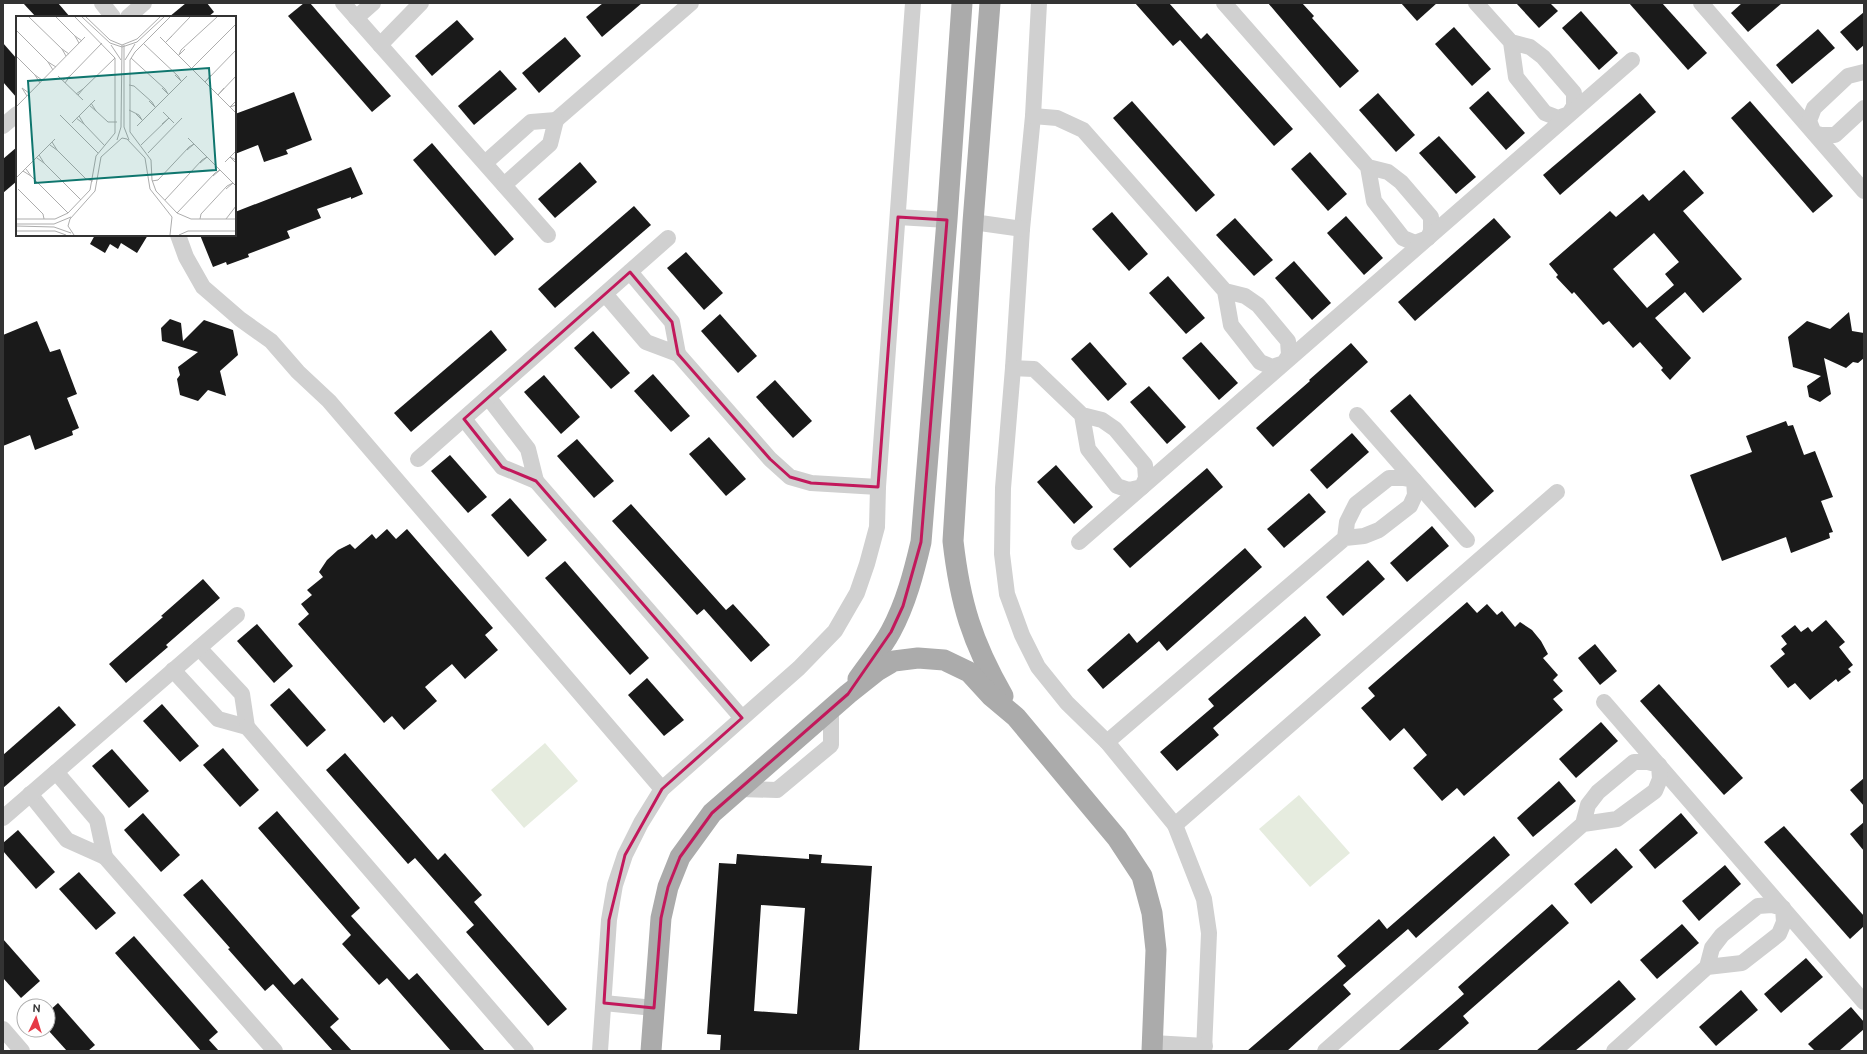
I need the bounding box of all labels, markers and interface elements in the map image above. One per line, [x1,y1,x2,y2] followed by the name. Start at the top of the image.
[16,16,236,236] inset map
[16,998,56,1038] north arrow
[32,1002,41,1014] text: N

